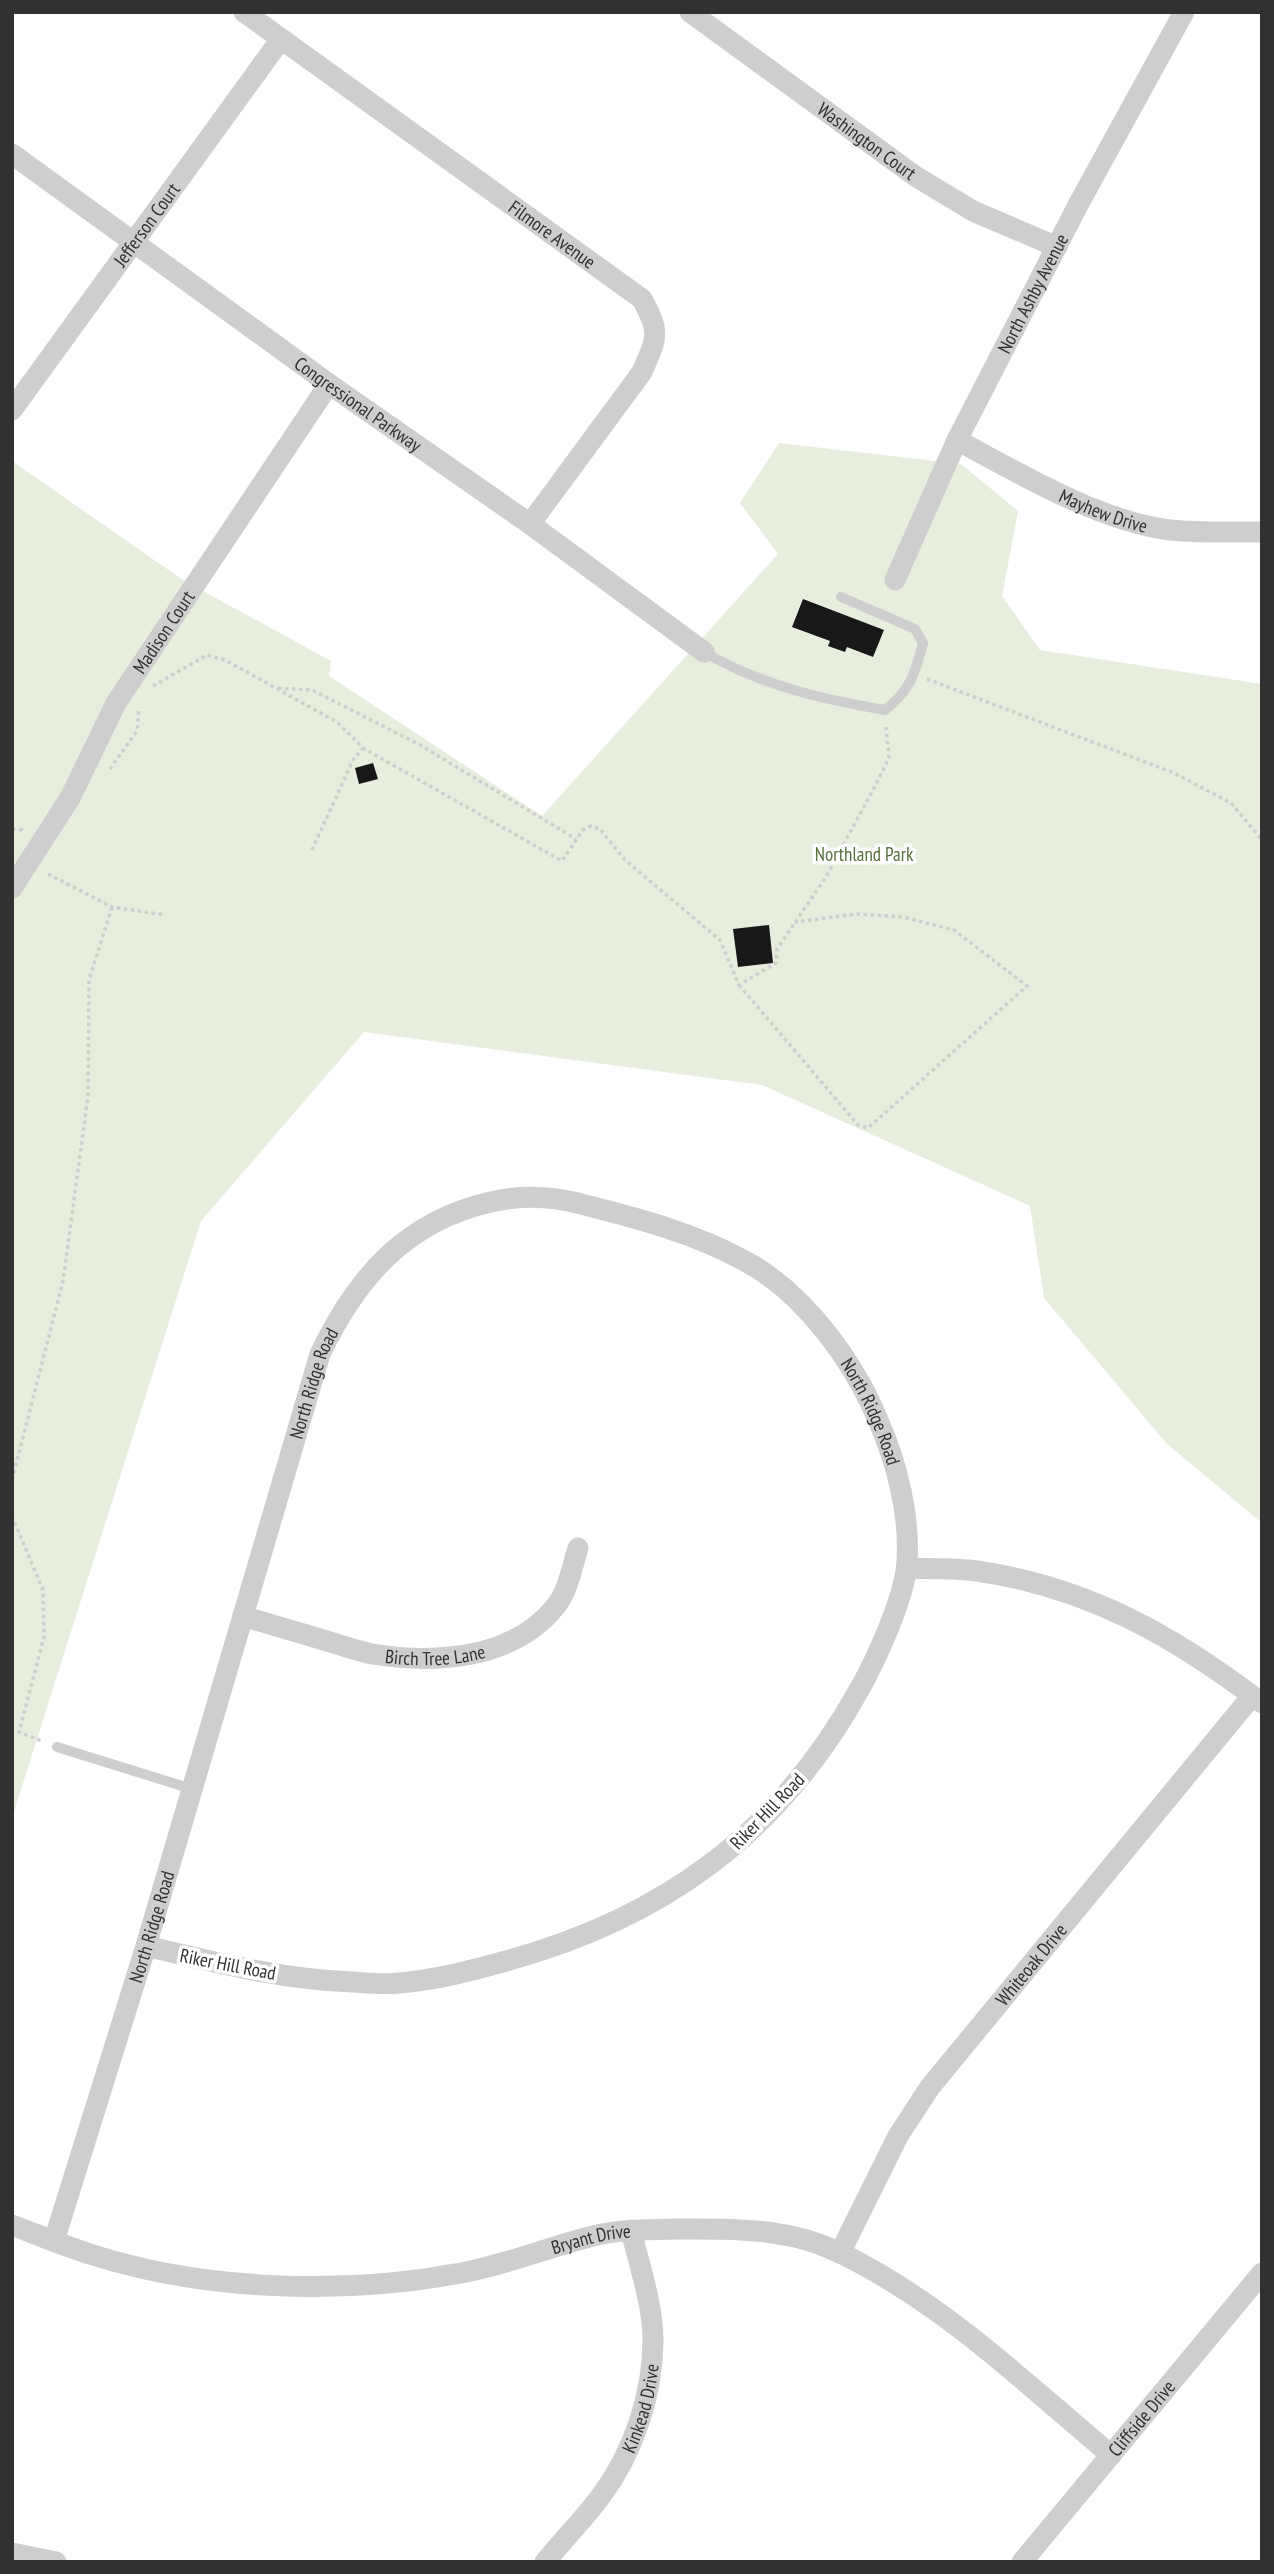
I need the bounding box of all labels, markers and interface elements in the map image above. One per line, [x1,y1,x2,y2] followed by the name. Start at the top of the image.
[813,97,922,185] street label: Washington Court
[107,177,185,272] street label: Jefferson Court
[504,195,601,274] street label: Filmore Avenue
[992,229,1073,357] street label: North Ashby Avenue
[290,351,427,457] street label: Congressional Parkway
[1055,483,1150,538] street label: Mayhew Drive
[127,585,200,678] street label: Madison Court
[815,842,914,866] park label: Northland Park
[284,1323,343,1442] street label: North Ridge Road
[836,1353,906,1468] street label: North Ridge Road
[384,1639,488,1670] street label: Birch Tree Lane
[725,1768,809,1854] street label: Riker Hill Road
[123,1868,179,1986] street label: North Ridge Road
[990,1918,1072,2010] street label: Whiteoak Drive
[178,1943,278,1985] street label: Riker Hill Road
[548,2218,632,2259] street label: Bryant Drive
[616,2362,664,2456] street label: Kinkead Drive
[1103,2375,1180,2461] street label: Cliffside Drive

